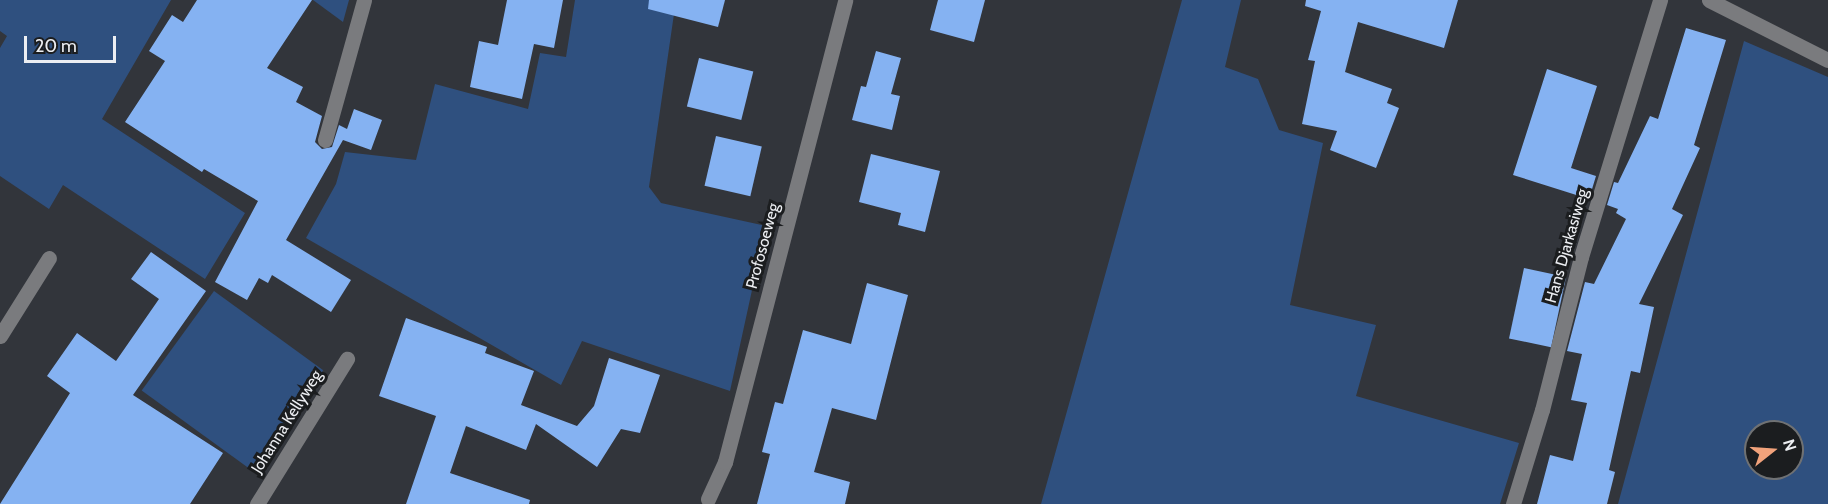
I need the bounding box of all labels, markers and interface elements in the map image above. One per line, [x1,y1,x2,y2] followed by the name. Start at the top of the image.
[27,24,118,62] scale bar
[35,35,77,57] text: 20 m
[1541,187,1593,305] street label: Hans Djarkasiweg
[742,201,784,291] street label: Profosoeweg
[248,367,326,477] street label: Johanna Kellyweg
[1744,420,1804,480] north arrow
[1779,437,1801,453] text: N

